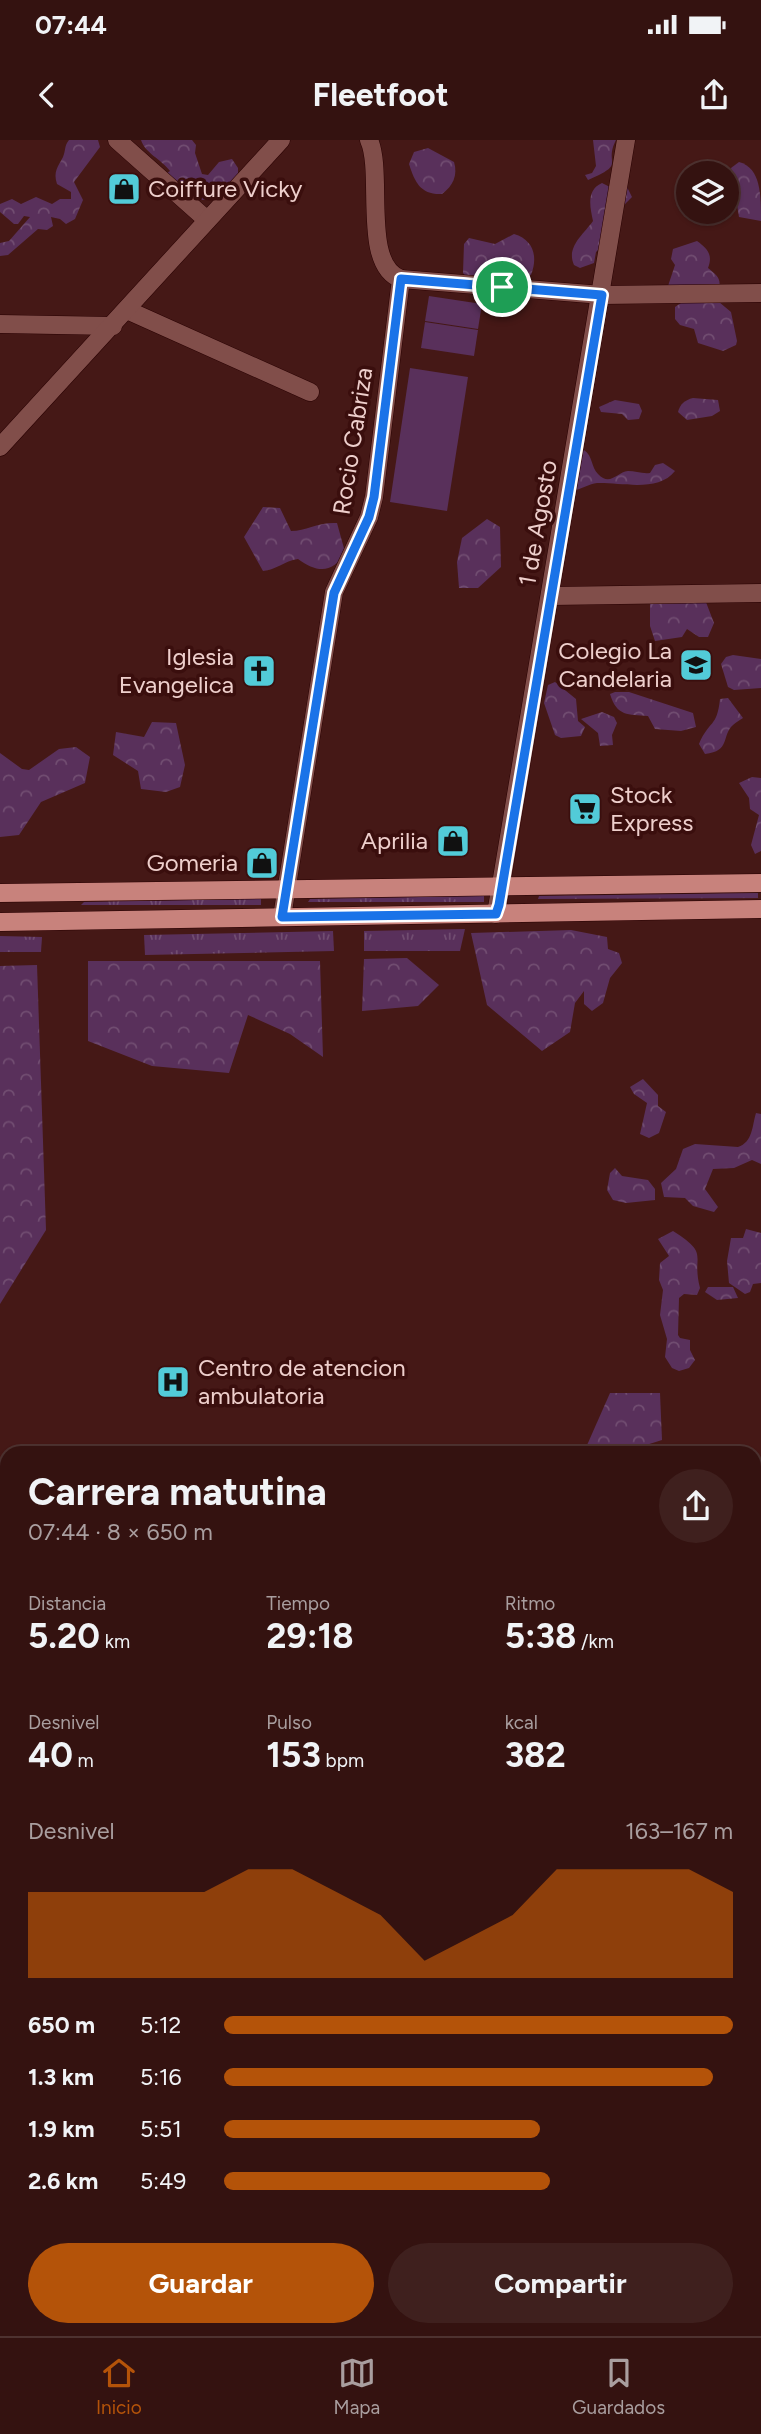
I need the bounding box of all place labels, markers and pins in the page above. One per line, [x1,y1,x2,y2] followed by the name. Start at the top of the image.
[105,170,143,208] shop icon: Coiffure Vicky
[148,174,303,203] place label: Coiffure Vicky
[472,257,532,317] pin
[558,636,672,693] place label: Colegio La Candelaria
[119,642,234,699] place label: Iglesia Evangelica
[677,646,715,684] school or university icon: Colegio La Candelaria
[240,652,278,690] church icon: Iglesia Evangelica
[610,780,693,837] place label: Stock Express
[566,790,604,828] supermarket icon: Stock Express
[434,822,472,860] shop icon: Aprilia
[361,826,428,855] place label: Aprilia
[243,844,281,882] shop icon: Gomeria
[146,848,238,877] place label: Gomeria
[198,1353,406,1410] place label: Centro de atencion ambulatoria
[154,1363,192,1401] hospital icon: Centro de atencion ambulatoria

